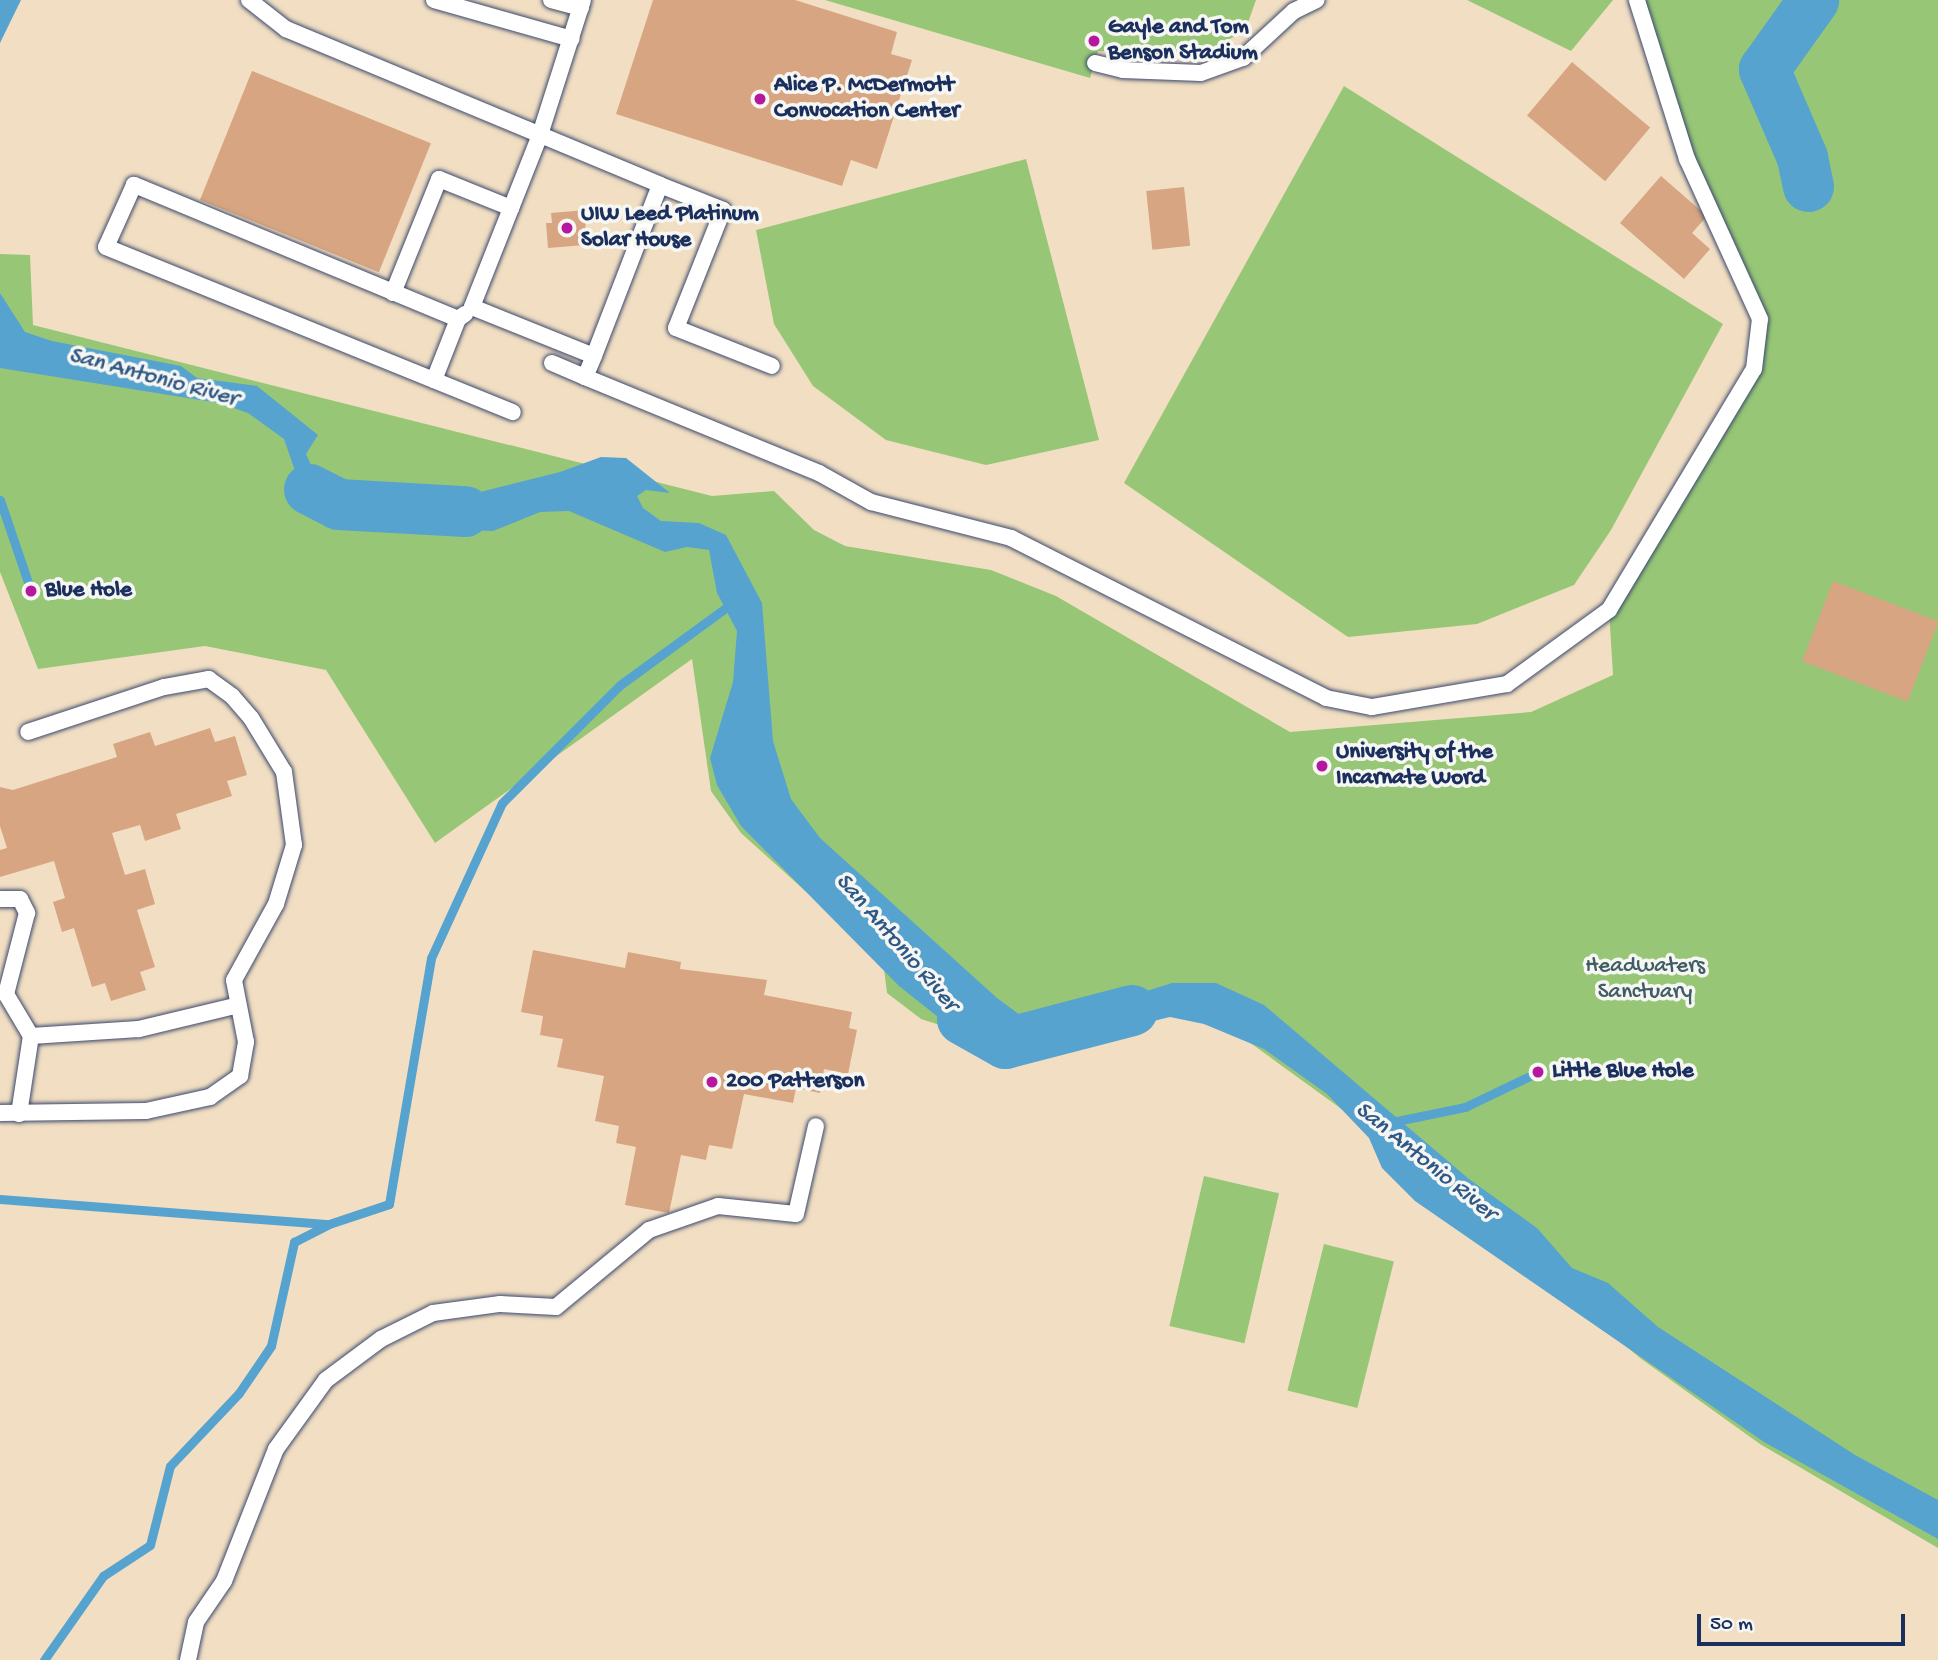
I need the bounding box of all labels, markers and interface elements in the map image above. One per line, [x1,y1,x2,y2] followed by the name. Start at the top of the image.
[1108,14,1258,68] place label: Gayle and Tom Benson Stadium
[1086,33,1102,49] marker: Gayle and Tom Benson Stadium
[774,72,959,126] place label: Alice P. McDermott Convocation Center
[752,91,768,107] marker: Alice P. McDermott Convocation Center
[581,201,759,255] place label: UIW Leed Platinum Solar House
[559,220,575,236] marker: UIW Leed Platinum Solar House
[66,342,240,414] water label: San Antonio River
[45,577,132,605] place label: Blue Hole
[23,583,39,599] marker: Blue Hole
[1336,739,1493,793] place label: University of the Incarnate Word
[1314,758,1330,774] marker: University of the Incarnate Word
[828,868,964,1018] water label: San Antonio River
[1585,953,1705,1007] park label: Headwaters Sanctuary
[1552,1058,1694,1086] place label: Little Blue Hole
[1530,1064,1546,1080] marker: Little Blue Hole
[726,1068,864,1096] place label: 200 Patterson
[704,1074,720,1090] marker: 200 Patterson
[1349,1096,1501,1228] water label: San Antonio River
[1700,1600,1908,1644] scale bar
[1710,1613,1753,1638] text: 50 m

